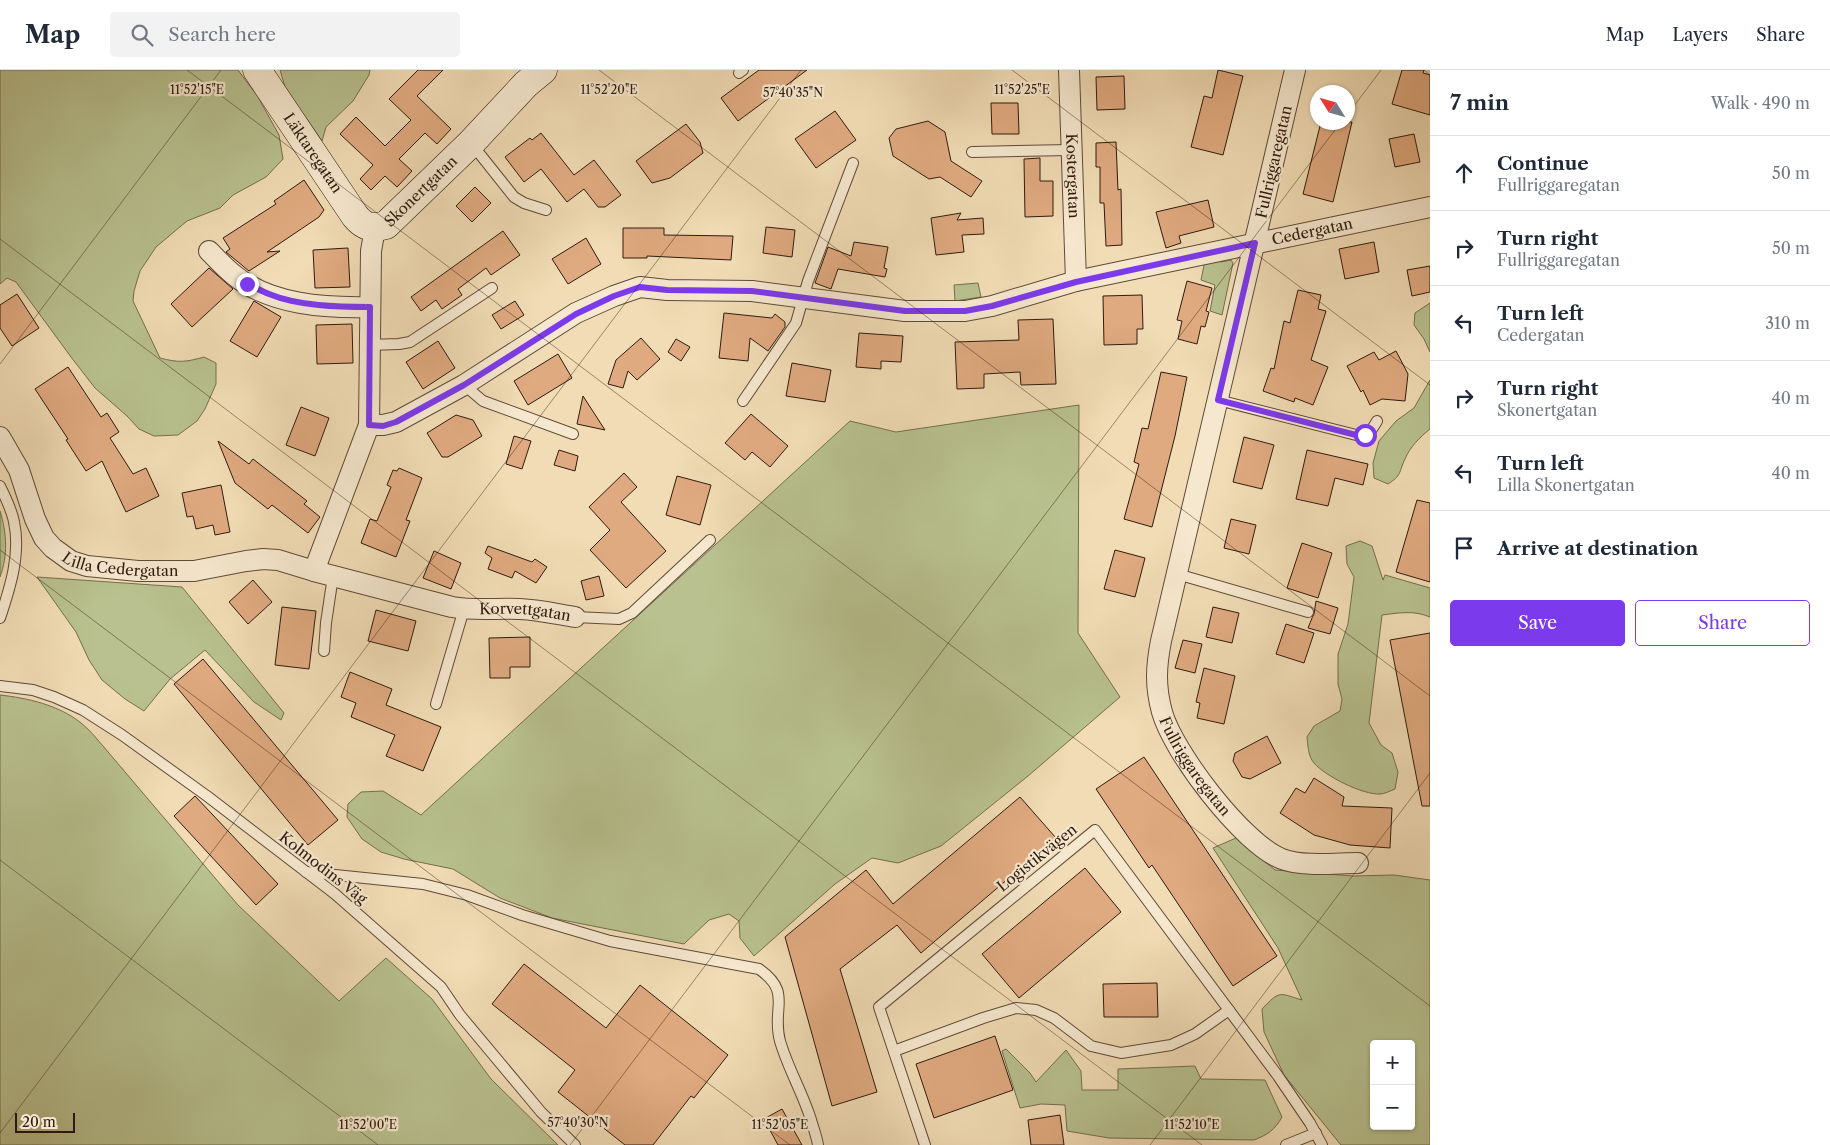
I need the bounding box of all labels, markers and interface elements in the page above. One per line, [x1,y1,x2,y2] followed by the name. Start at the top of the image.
[110,12,460,57] search box
[25,20,80,49] text: Map
[128,21,156,49] icon: search
[168,23,276,46] text: Search here
[1606,24,1644,46] text: Map
[1672,24,1728,46] text: Layers
[1756,24,1805,46] text: Share
[170,82,224,97] text: 11°52'15"E
[580,82,638,97] text: 11°52'20"E
[994,82,1050,97] text: 11°52'25"E
[763,85,823,100] text: 57°40'35"N
[1310,85,1355,130] north arrow
[1450,90,1509,115] text: 7 min
[1711,93,1810,113] text: Walk · 490 m
[1251,103,1296,220] street label: Fullriggaregatan
[279,109,347,197] street label: Läktaregatan
[1062,133,1084,219] street label: Kostergatan
[380,151,461,231] street label: Skonertgatan
[1497,152,1589,175] text: Continue
[1450,159,1478,187] icon: ahead
[1772,163,1810,183] text: 50 m
[1497,175,1620,195] text: Fullriggaregatan
[1270,213,1355,249] street label: Cedergatan
[1497,227,1598,250] text: Turn right
[1450,234,1478,262] icon: right
[1772,238,1810,258] text: 50 m
[1497,250,1620,270] text: Fullriggaregatan
[236,273,259,296] route end
[1497,302,1584,325] text: Turn left
[1450,309,1478,337] icon: left
[1765,313,1810,333] text: 310 m
[1497,325,1585,345] text: Cedergatan
[1497,377,1598,400] text: Turn right
[1450,384,1478,412] icon: right
[1771,388,1810,408] text: 40 m
[1497,400,1597,420] text: Skonertgatan
[1354,424,1377,447] route start
[1497,452,1584,475] text: Turn left
[1450,459,1478,487] icon: left
[1771,463,1810,483] text: 40 m
[1497,475,1635,495] text: Lilla Skonertgatan
[1450,534,1478,562] icon: arrive
[1497,537,1698,560] text: Arrive at destination
[58,548,179,580] street label: Lilla Cedergatan
[479,599,573,625] street label: Korvettgatan
[1450,600,1625,646] button: Save
[1635,600,1810,646] button: Share
[1155,714,1235,820] street label: Fullriggaregatan
[993,819,1081,896] street label: Logistikvägen
[275,827,371,908] street label: Kolmodins Väg
[1370,1040,1415,1130] map controls
[1370,1040,1415,1085] button: +
[1370,1085,1415,1130] button: −
[15,1110,75,1133] scale bar
[22,1113,56,1131] text: 20 m
[547,1115,609,1130] text: 57°40'30"N
[339,1117,397,1132] text: 11°52'00"E
[752,1117,808,1132] text: 11°52'05"E
[1164,1117,1220,1132] text: 11°52'10"E

